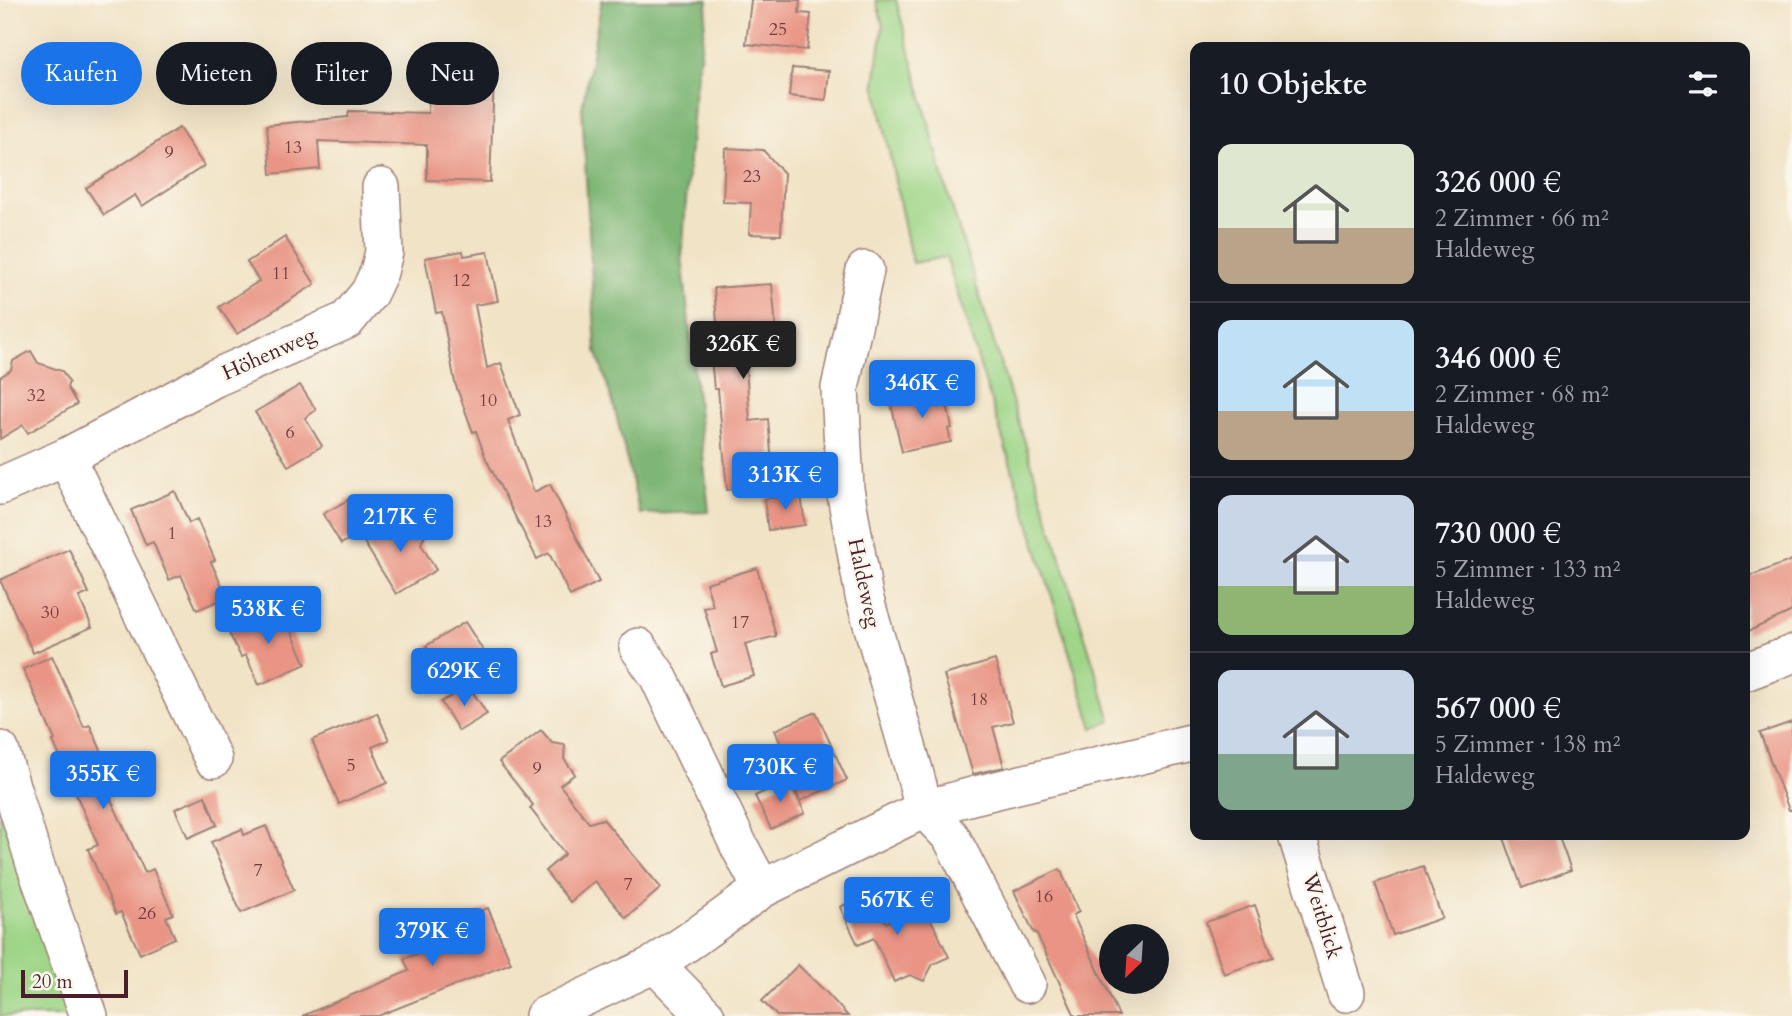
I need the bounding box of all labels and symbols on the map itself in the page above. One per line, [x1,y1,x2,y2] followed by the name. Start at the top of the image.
[769,17,787,42] house number: 25
[284,135,302,160] house number: 13
[164,140,174,165] house number: 9
[743,164,761,189] house number: 23
[272,261,290,286] house number: 11
[452,268,470,293] house number: 12
[217,320,321,388] street label: Höhenweg
[686,322,800,381] pin: 326K €
[865,360,979,420] pin: 346K €
[27,383,45,408] house number: 32
[479,388,497,413] house number: 10
[285,420,295,445] house number: 6
[728,452,842,512] pin: 313K €
[343,494,457,554] pin: 217K €
[534,509,552,534] house number: 13
[167,521,177,546] house number: 1
[840,536,888,631] street label: Haldeweg
[211,586,325,646] pin: 538K €
[41,600,59,625] house number: 30
[731,610,749,635] house number: 17
[407,648,521,708] pin: 629K €
[970,687,988,712] house number: 18
[723,744,837,804] pin: 730K €
[46,752,160,811] pin: 355K €
[346,753,356,778] house number: 5
[532,756,542,781] house number: 9
[253,858,263,883] house number: 7
[1295,868,1349,963] street label: Weitblick
[623,872,633,897] house number: 7
[840,878,954,937] pin: 567K €
[1035,884,1053,909] house number: 16
[138,901,156,926] house number: 26
[375,908,489,968] pin: 379K €
[1099,924,1169,994] north arrow
[21,967,128,999] scale bar

